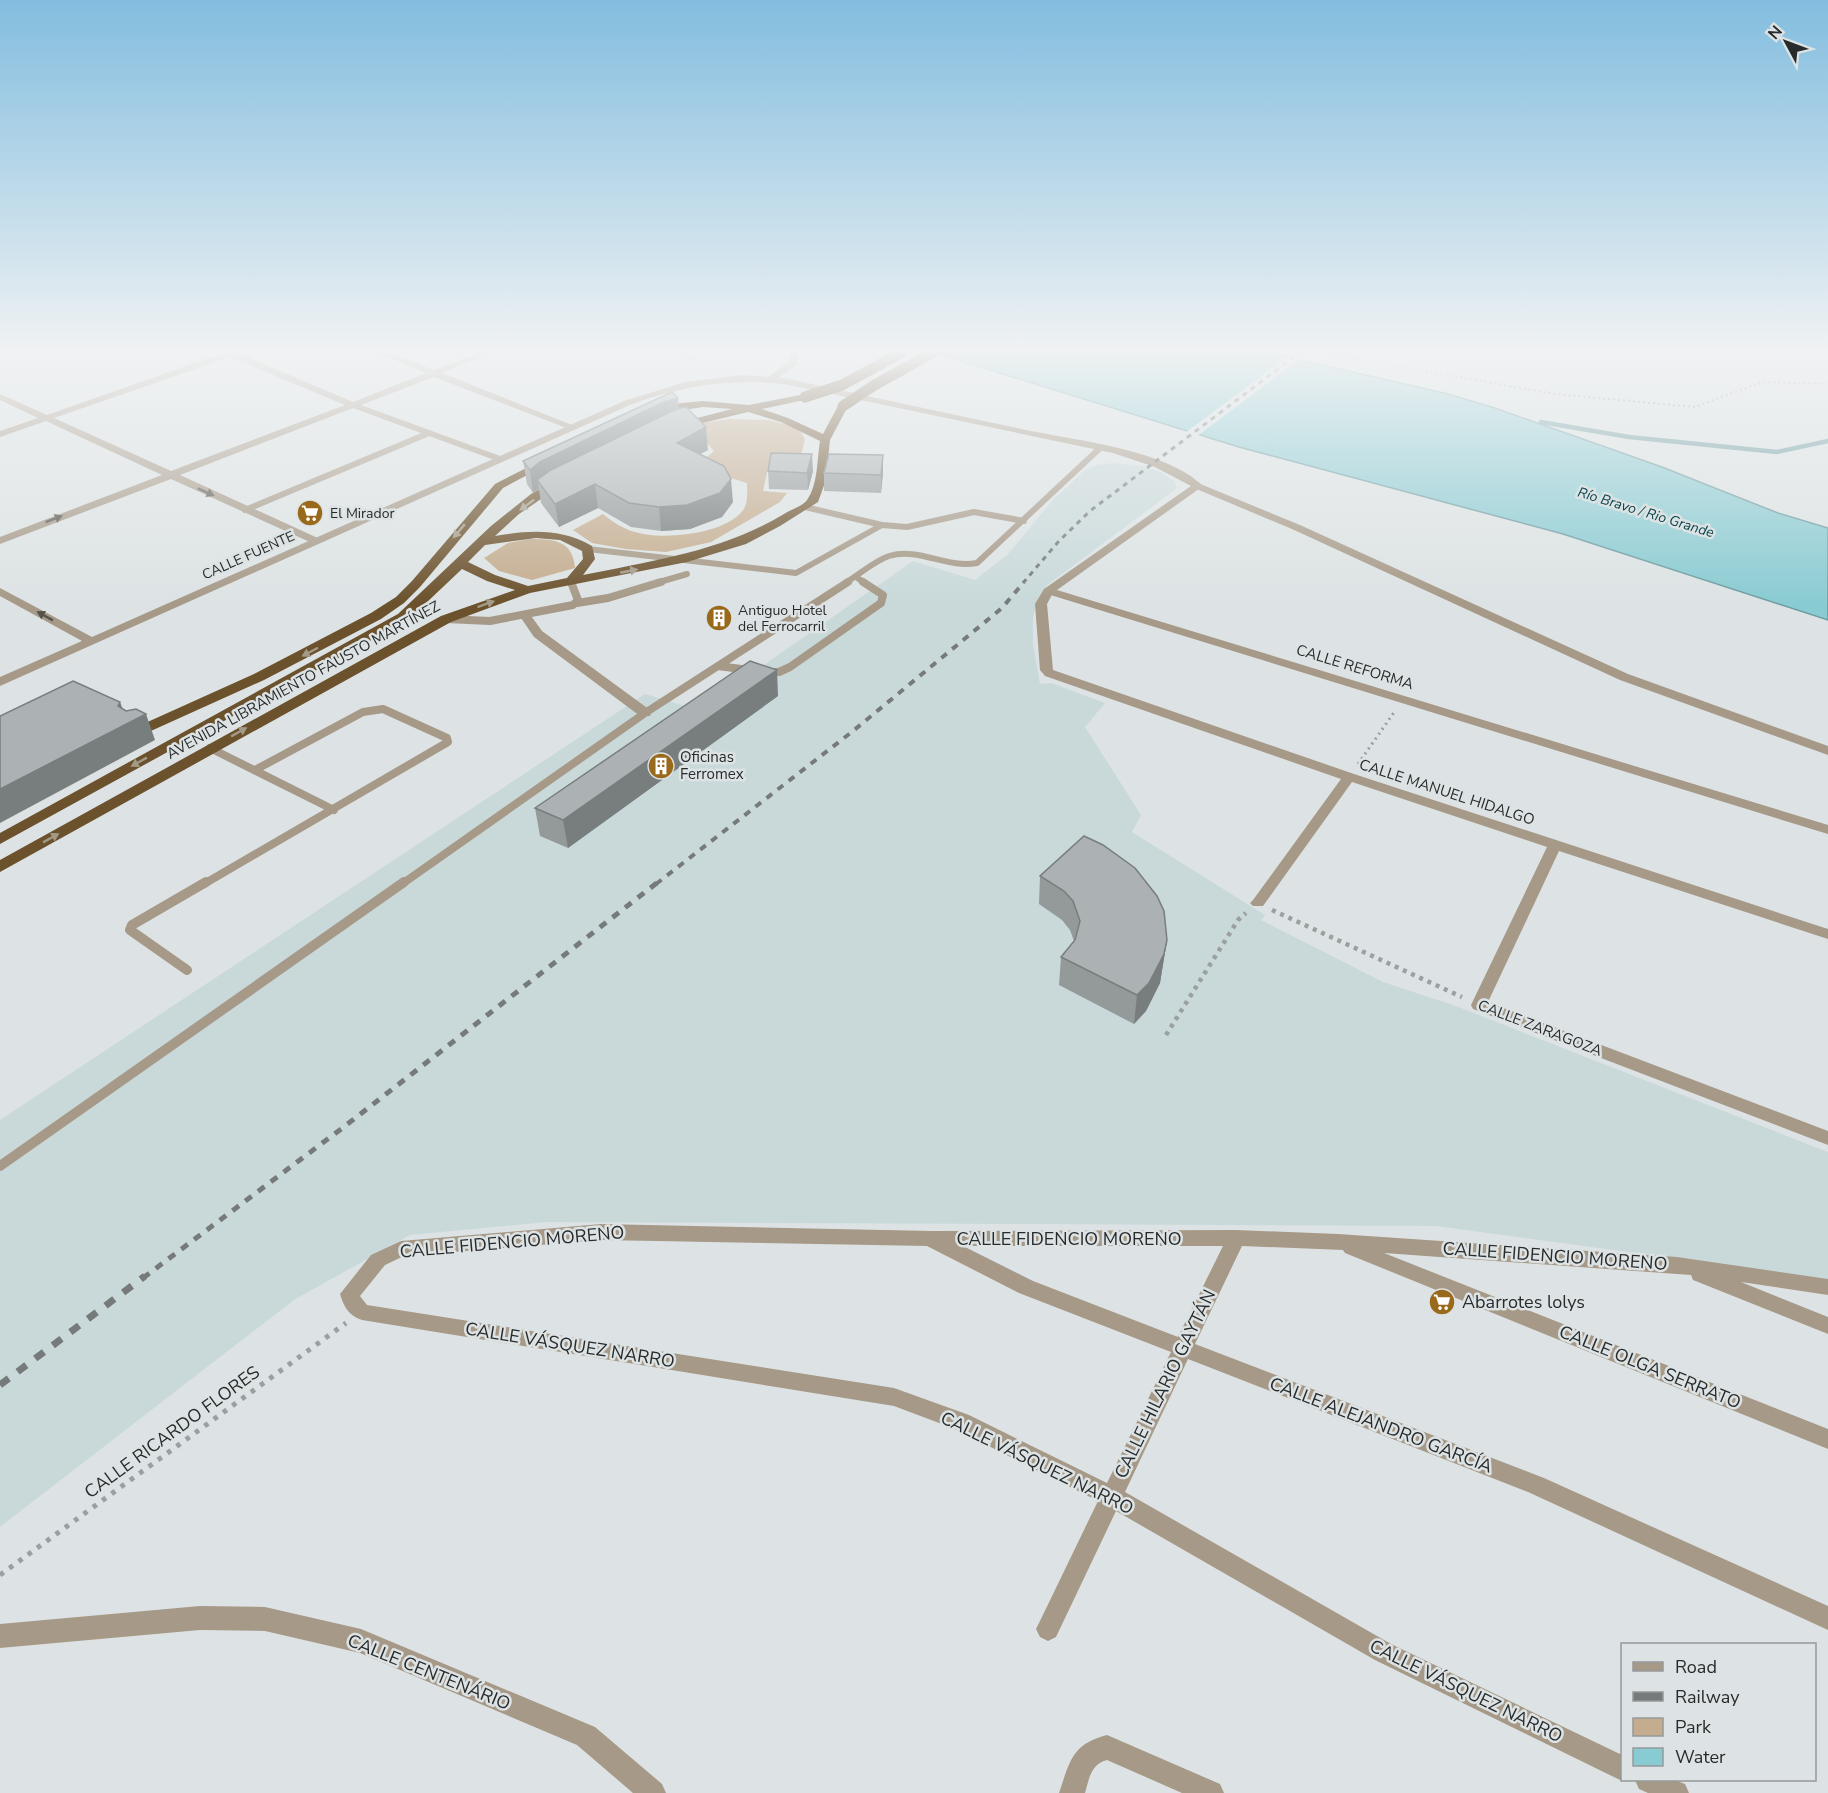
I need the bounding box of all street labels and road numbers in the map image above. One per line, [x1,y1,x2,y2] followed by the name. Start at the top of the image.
[199,527,297,584] street label: CALLE FUENTE
[163,596,444,764] street label: AVENIDA LIBRAMIENTO FAUSTO MARTÍNEZ
[1294,640,1416,694] street label: CALLE REFORMA
[1357,754,1537,830] street label: CALLE MANUEL HIDALGO
[1475,995,1605,1061] street label: CALLE ZARAGOZA
[399,1220,625,1264] street label: CALLE FIDENCIO MORENO
[956,1227,1182,1251] street label: CALLE FIDENCIO MORENO
[1442,1236,1668,1276] street label: CALLE FIDENCIO MORENO
[1109,1286,1221,1482] street label: CALLE HILARIO GAYTÁN
[463,1317,677,1373] street label: CALLE VÁSQUEZ NARRO
[1555,1319,1745,1415] street label: CALLE OLGA SERRATO
[80,1360,264,1504] street label: CALLE RICARDO FLORES
[1266,1371,1496,1479] street label: CALLE ALEJANDRO GARCÍA
[936,1406,1138,1520] street label: CALLE VÁSQUEZ NARRO
[344,1628,514,1716] street label: CALLE CENTENÁRIO
[1365,1634,1567,1748] street label: CALLE VÁSQUEZ NARRO

